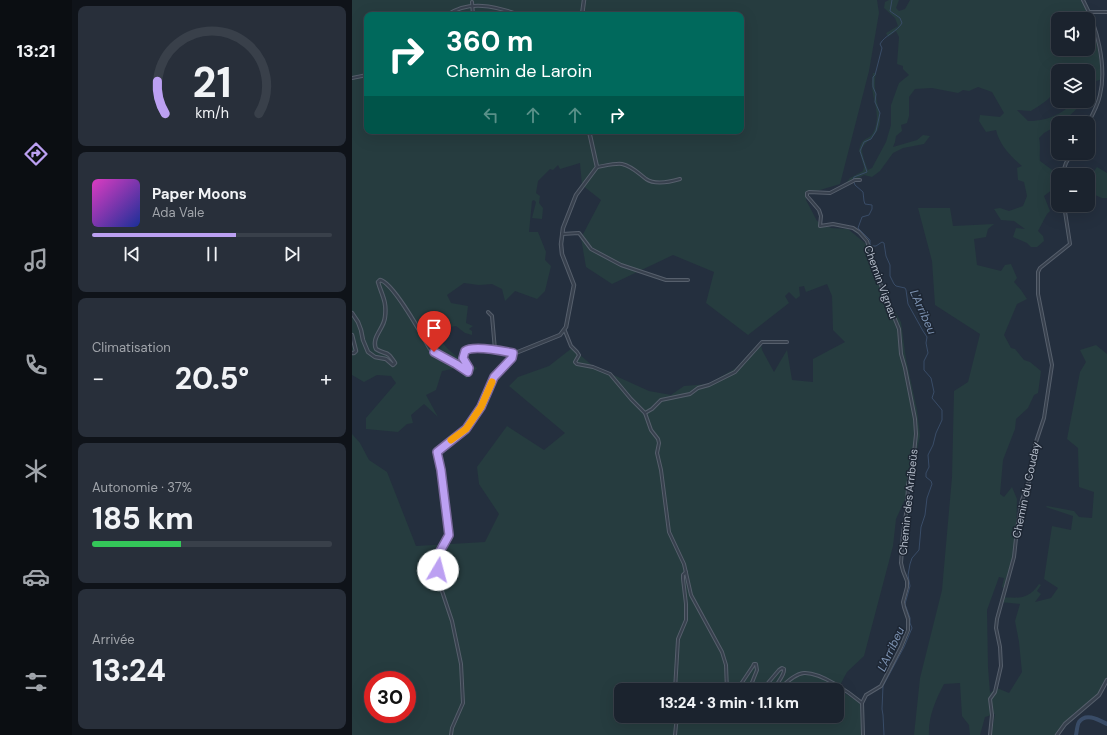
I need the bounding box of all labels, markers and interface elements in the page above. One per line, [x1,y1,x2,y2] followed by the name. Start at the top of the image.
[1051,12,1095,212] map controls
[1051,12,1095,56] button: sound
[446,23,533,60] text: 360 m
[380,28,432,80] icon: right
[17,39,55,63] text: 13:21
[192,56,232,110] text: 21
[446,59,592,83] text: Chemin de Laroin
[1051,64,1095,108] button: layers
[195,103,229,121] text: km/h
[480,104,502,126] icon: left
[522,104,544,126] icon: ahead
[564,104,586,126] icon: ahead
[606,104,628,126] icon: right
[1051,116,1095,160] button: +
[22,140,50,168] icon: directions
[1051,168,1095,212] button: −
[152,184,247,204] text: Paper Moons
[152,204,204,221] text: Ada Vale
[121,243,143,265] icon: previous
[201,243,223,265] icon: pause
[281,243,303,265] icon: next
[861,243,901,321] street label: Chemin Vignau
[22,246,50,274] icon: music
[906,287,940,337] water label: L'Arribeu
[417,311,451,352] pin
[423,317,445,339] icon: arrive
[92,339,171,356] text: Climatisation
[22,351,50,379] icon: phone
[175,359,249,398] text: 20.5°
[92,364,104,393] text: −
[320,364,332,393] text: +
[1009,441,1043,539] street label: Chemin du Couday
[895,448,921,556] street label: Chemin des Arribeüs
[22,457,50,485] icon: climate
[92,479,192,496] text: Autonomie · 37%
[92,499,194,538] text: 185 km
[417,549,459,591] position arrow
[22,563,50,591] icon: car
[874,624,908,674] water label: L'Arribeu
[92,631,135,648] text: Arrivée
[92,651,166,690] text: 13:24
[22,668,50,696] icon: filters
[364,671,416,723] speed limit sign: 30
[659,693,799,713] text: 13:24 · 3 min · 1.1 km

